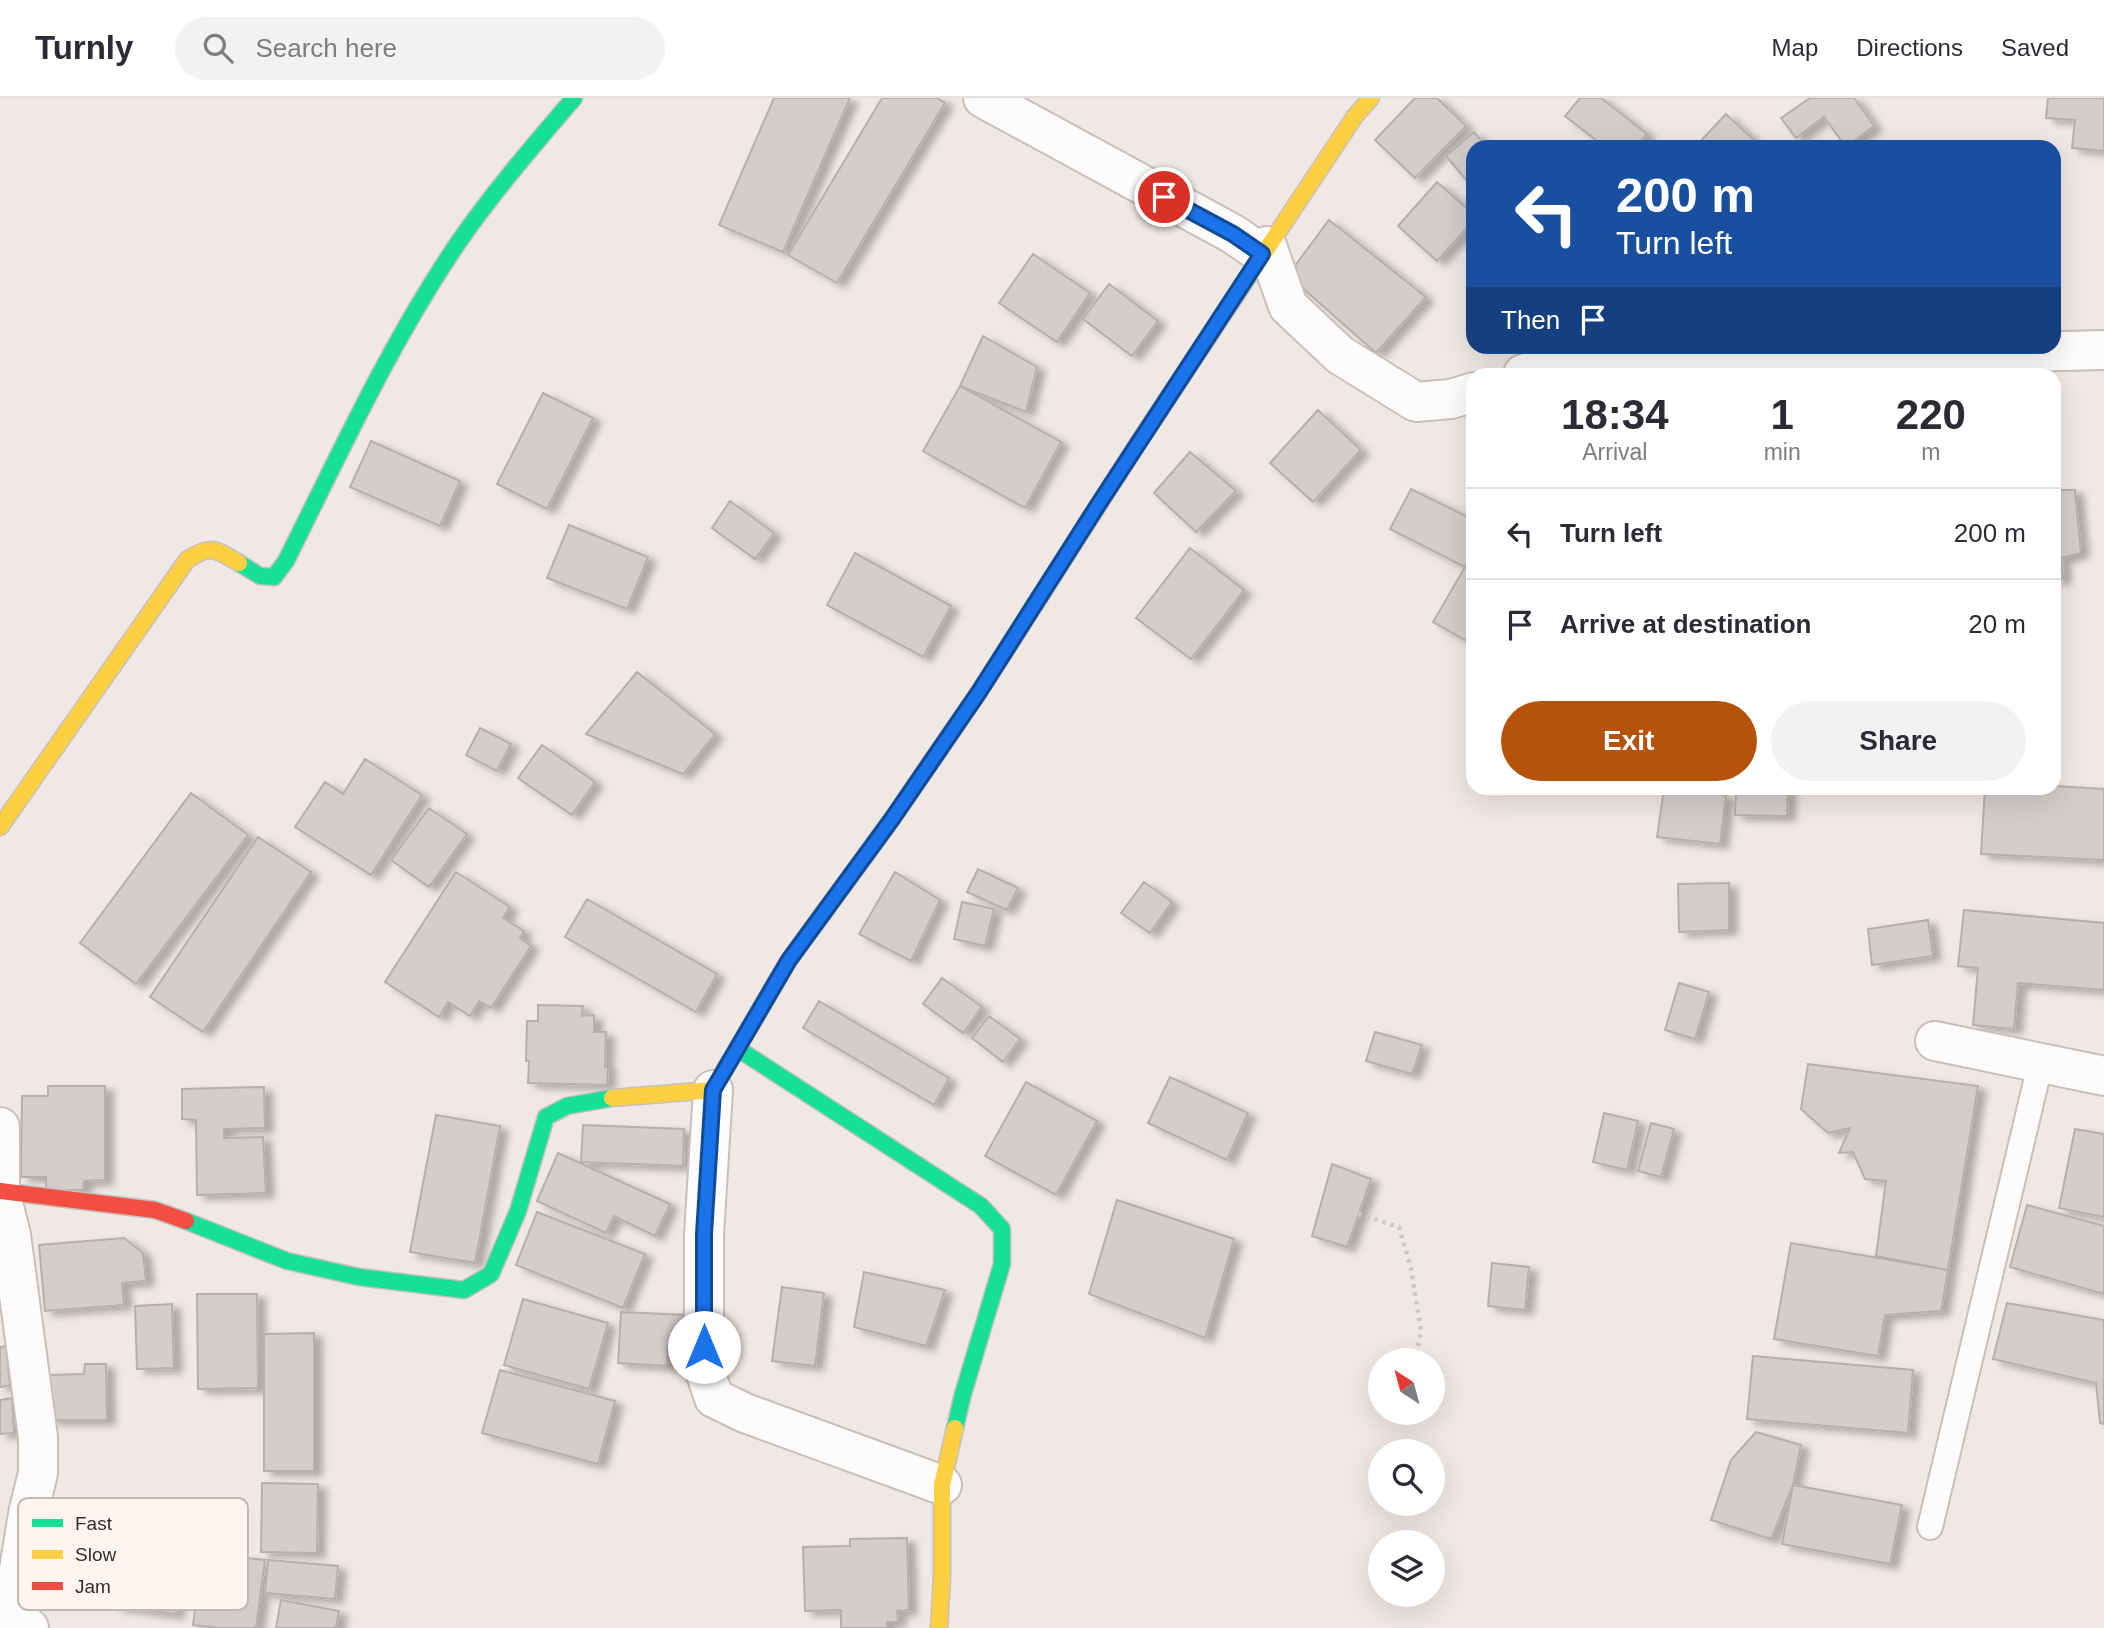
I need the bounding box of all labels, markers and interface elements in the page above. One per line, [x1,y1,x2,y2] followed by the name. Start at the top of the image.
[175,17,665,80] search box
[35,29,133,66] text: Turnly
[199,29,237,67] icon: search
[255,33,397,63] text: Search here
[1772,34,1818,61] text: Map
[1856,34,1963,61] text: Directions
[2001,34,2069,61] text: Saved
[1134,167,1194,227] pin
[1501,168,1592,259] icon: left
[1616,168,1755,222] text: 200 m
[1145,178,1183,216] icon: arrive
[1616,225,1732,261] text: Turn left
[1574,301,1612,339] icon: arrive
[1501,305,1560,335] text: Then
[1561,391,1669,438] text: 18:34
[1770,391,1794,438] text: 1
[1896,391,1966,438] text: 220
[1582,439,1647,465] text: Arrival
[1764,439,1801,465] text: min
[1921,439,1940,465] text: m
[1501,515,1539,553] icon: left
[1560,518,1662,548] text: Turn left
[1954,518,2026,548] text: 200 m
[1501,606,1539,644] icon: arrive
[1560,609,1811,639] text: Arrive at destination
[1968,609,2026,639] text: 20 m
[1501,701,1757,781] button: Exit
[1771,701,2026,781] button: Share
[667,1310,741,1384] position arrow
[1368,1348,1446,1424] north arrow
[1368,1348,1445,1607] map controls
[1368,1439,1445,1516] button: search
[18,1498,248,1610] legend
[75,1513,113,1534] text: Fast
[1368,1530,1445,1607] button: layers
[75,1544,116,1565] text: Slow
[75,1576,111,1597] text: Jam

